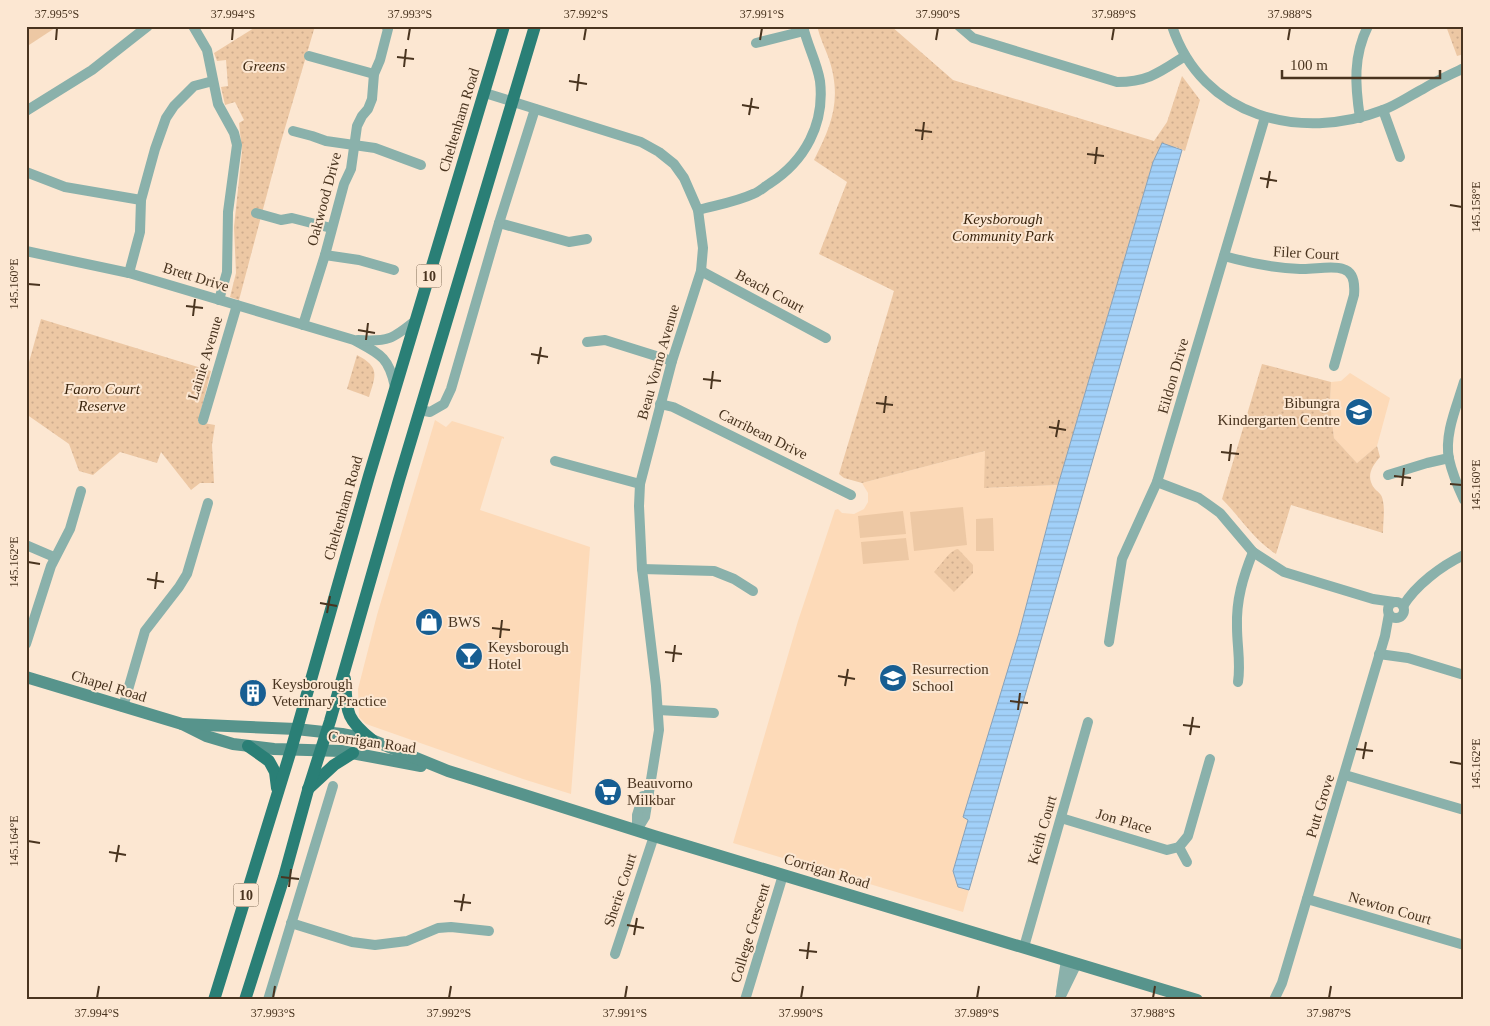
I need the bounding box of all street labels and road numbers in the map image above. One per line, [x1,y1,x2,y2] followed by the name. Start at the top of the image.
[436,66,483,174] street label: Cheltenham Road
[304,150,344,248] street label: Oakwood Drive
[1273,243,1340,263] street label: Filer Court
[161,259,231,295] street label: Brett Drive
[416,264,442,288] road number: 10
[733,266,808,316] street label: Beach Court
[634,302,682,421] street label: Beau Vorno Avenue
[185,314,225,402] street label: Lainie Avenue
[1155,336,1192,416] street label: Eildon Drive
[716,406,810,463] street label: Carribean Drive
[320,453,366,562] street label: Cheltenham Road
[69,667,149,705] street label: Chapel Road
[327,728,418,756] street label: Corrigan Road
[1303,772,1337,840] street label: Putt Grove
[1024,793,1060,866] street label: Keith Court
[1094,805,1154,837] street label: Jon Place
[601,850,640,929] street label: Sherie Court
[782,850,872,892] street label: Corrigan Road
[727,881,773,985] street label: College Crescent
[234,884,258,906] road number: 10
[1347,889,1434,928] street label: Newton Court

